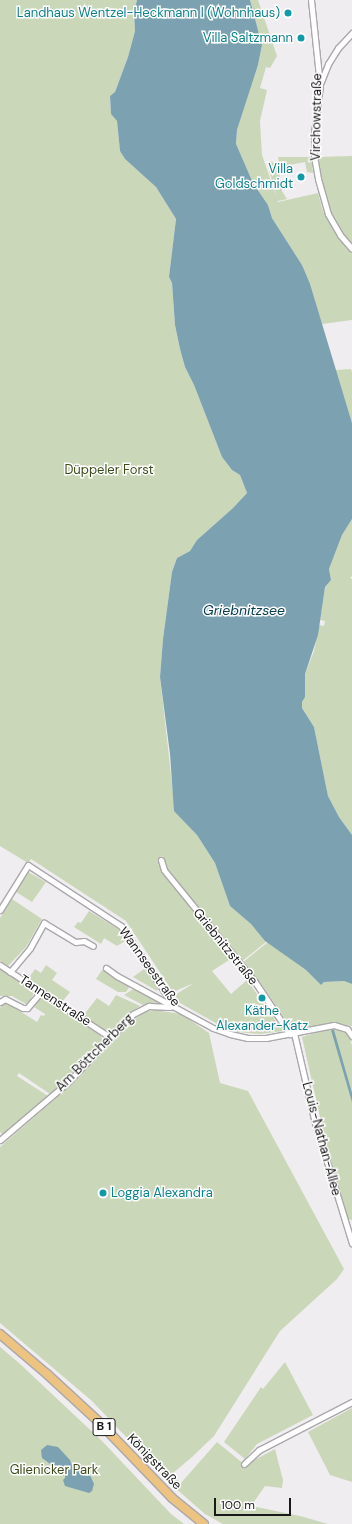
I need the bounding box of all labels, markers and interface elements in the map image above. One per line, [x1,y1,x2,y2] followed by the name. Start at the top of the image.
[17,5,280,21] place label: Landhaus Wentzel-Heckmann I (Wohnhaus)
[283,8,293,18] marker: Landhaus Wentzel-Heckmann I (Wohnhaus)
[203,30,293,46] place label: Villa Saltzmann
[296,33,306,43] marker: Villa Saltzmann
[308,73,326,161] street label: Virchowstraße
[215,162,293,193] place label: Villa Goldschmidt
[296,172,306,182] marker: Villa Goldschmidt
[64,462,154,478] park label: Düppeler Forst
[203,602,285,618] water label: Griebnitzsee
[189,906,261,988] street label: Griebnitzstraße
[115,924,183,1010] street label: Wannseestraße
[16,972,94,1030] street label: Tannenstraße
[257,993,267,1003] marker: Käthe Alexander-Katz
[216,1004,308,1035] place label: Käthe Alexander-Katz
[53,1011,137,1095] street label: Am Böttcherberg
[298,1080,344,1198] street label: Louis-Nathan-Allee
[111,1185,213,1201] place label: Loggia Alexandra
[98,1188,108,1198] marker: Loggia Alexandra
[92,1417,116,1437] road number: B 1
[123,1431,185,1493] street label: Königstraße
[10,1462,98,1478] park label: Glienicker Park
[216,1490,293,1516] scale bar
[221,1497,255,1513] text: 100 m

